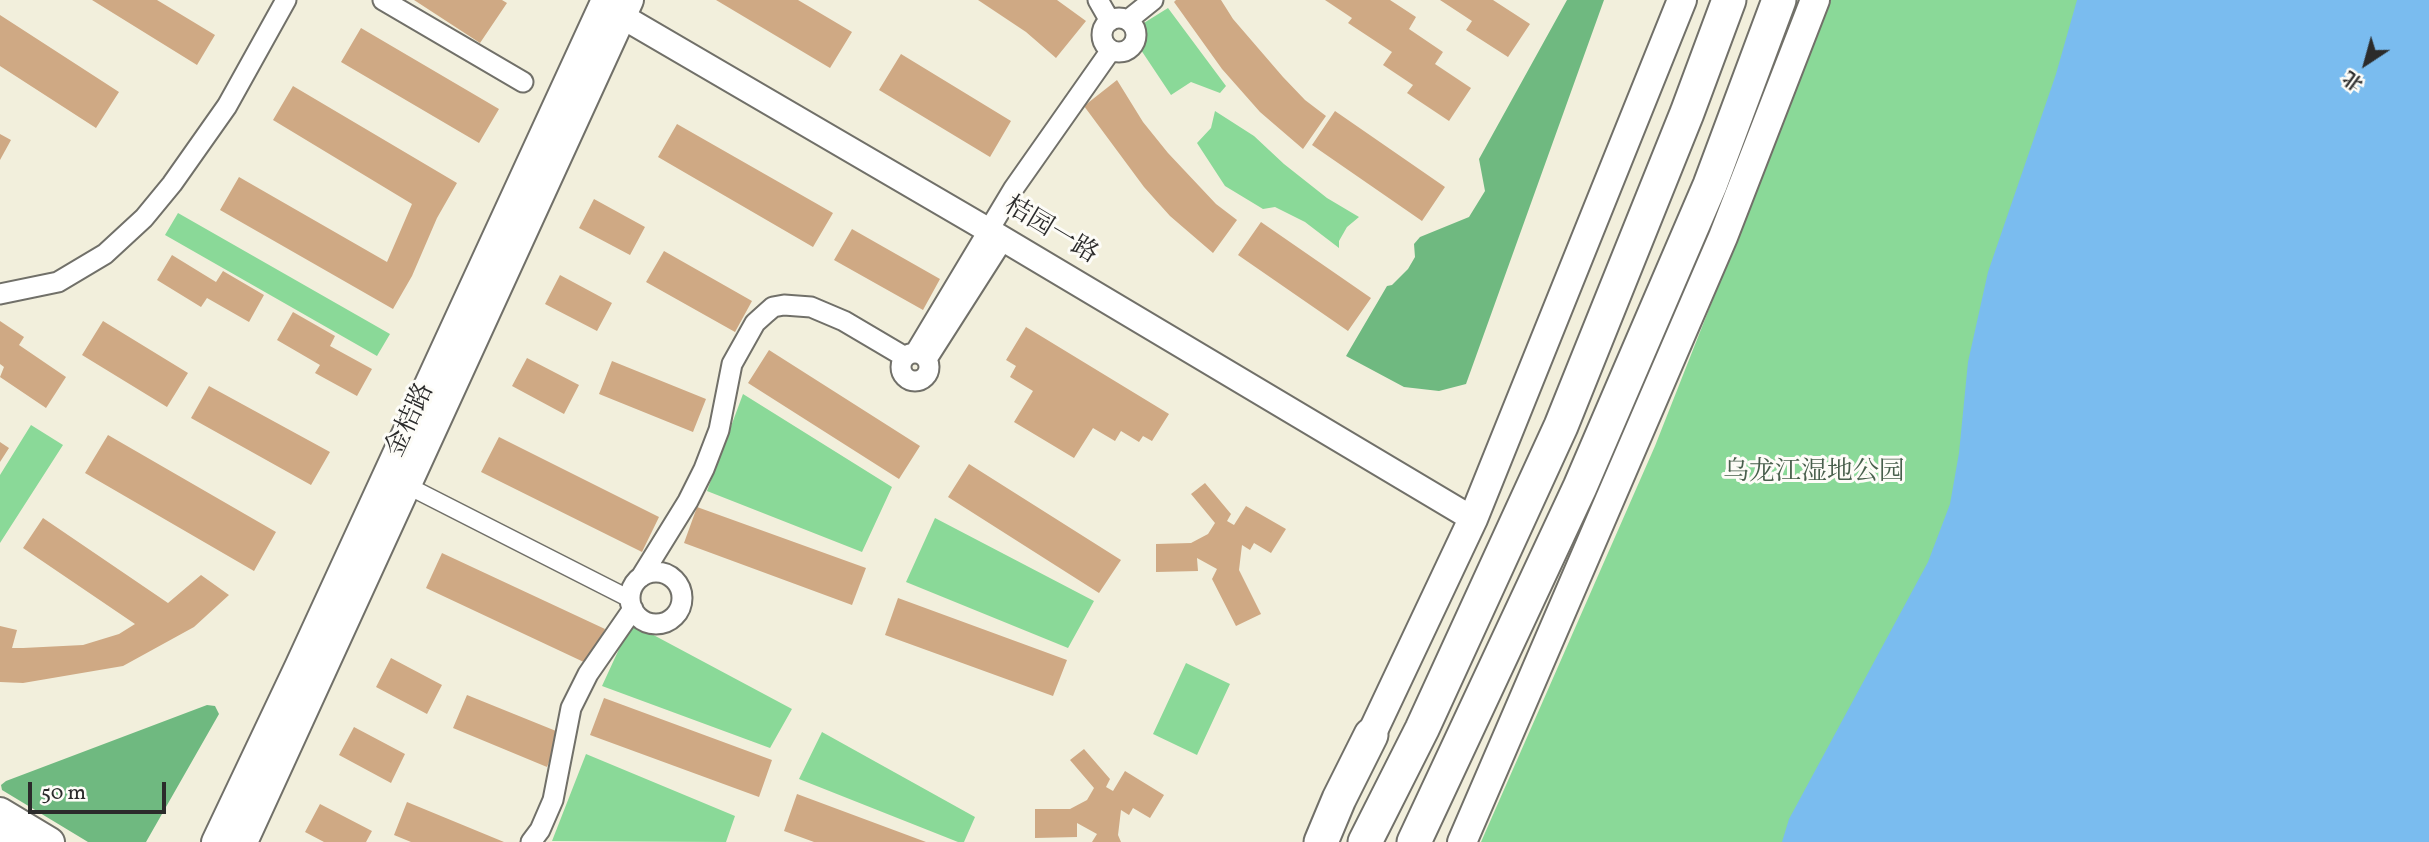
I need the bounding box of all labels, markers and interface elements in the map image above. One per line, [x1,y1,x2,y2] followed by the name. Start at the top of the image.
[2331,28,2401,98] north arrow
[2338,64,2369,96] text: 北
[997,192,1103,272] street label: 桔园一路
[381,379,443,463] street label: 金桔路
[1723,458,1905,490] park label: 乌龙江湿地公园
[32,768,170,812] scale bar
[41,779,86,808] text: 50 m

